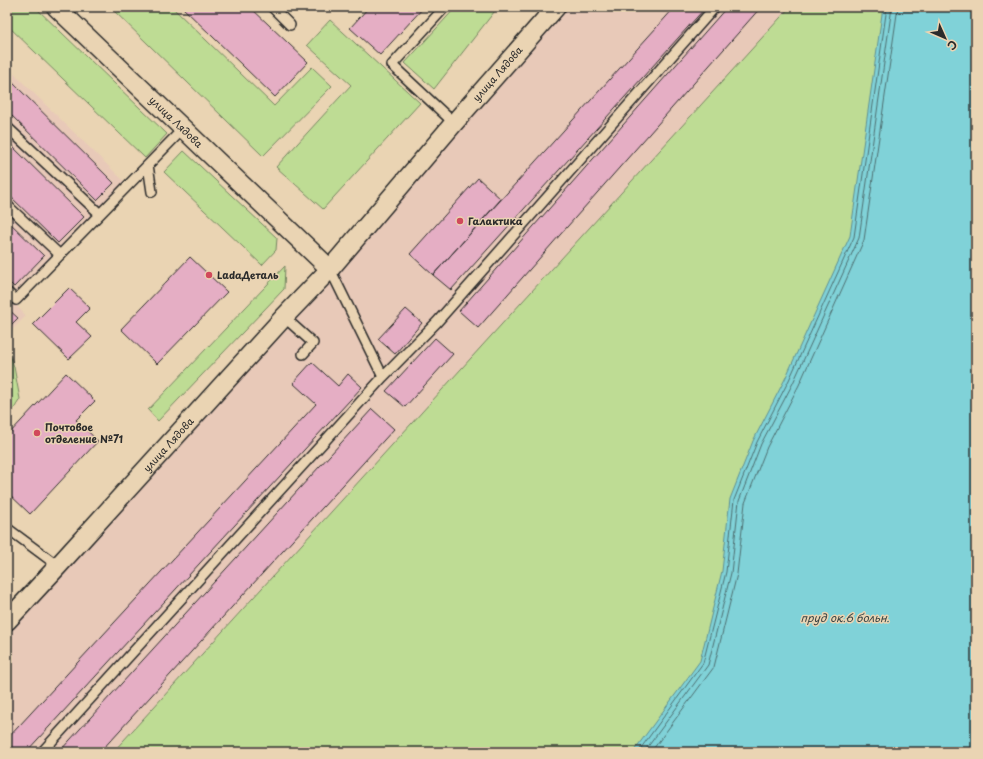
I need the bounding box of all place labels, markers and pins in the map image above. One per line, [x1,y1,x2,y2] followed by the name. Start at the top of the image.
[468,213,523,228] place label: Галактика
[455,216,465,226] marker: Галактика
[217,267,279,282] place label: LadaДеталь
[204,270,214,280] marker: LadaДеталь
[45,419,123,446] place label: Почтовое отделение №71
[32,428,42,438] marker: Почтовое отделение №71

